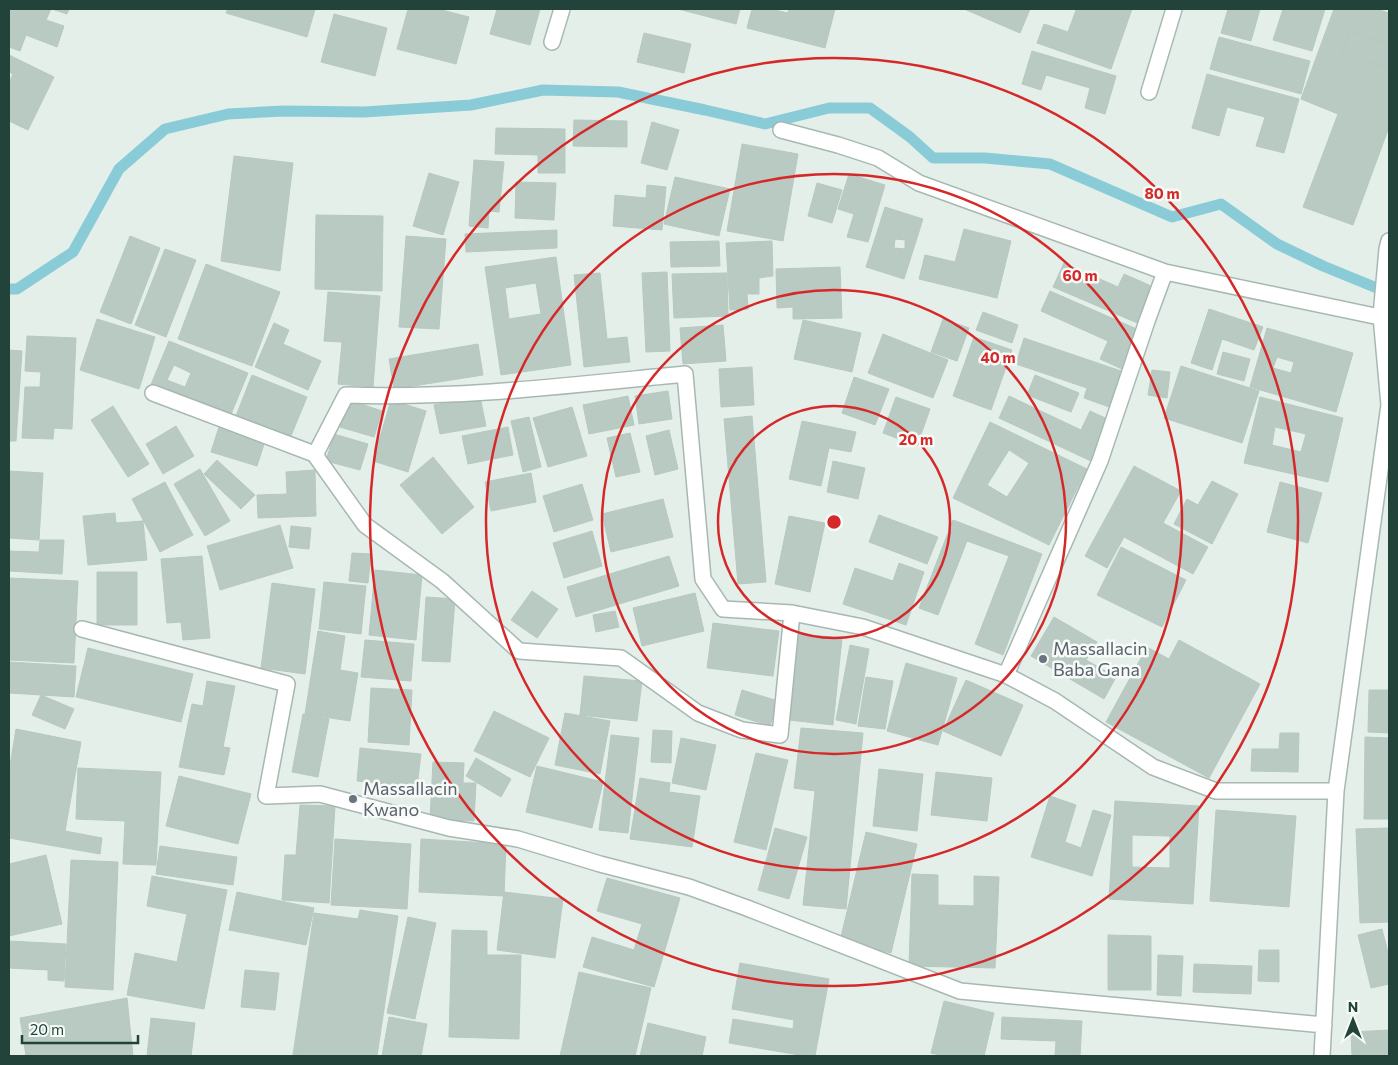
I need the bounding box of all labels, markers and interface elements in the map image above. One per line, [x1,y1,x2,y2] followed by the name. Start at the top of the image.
[1144,184,1180,202] text: 80 m
[1062,266,1098,284] text: 60 m
[980,348,1016,366] text: 40 m
[899,430,933,448] text: 20 m
[825,513,843,531] centre of rings
[1053,637,1148,680] place label: Massallacin Baba Gana
[1037,653,1049,665] marker: Massallacin Baba Gana
[363,777,458,820] place label: Massallacin Kwano
[347,793,359,805] marker: Massallacin Kwano
[1328,995,1378,1045] north arrow
[1348,998,1358,1015] text: N
[22,1012,139,1044] scale bar
[30,1020,64,1038] text: 20 m

